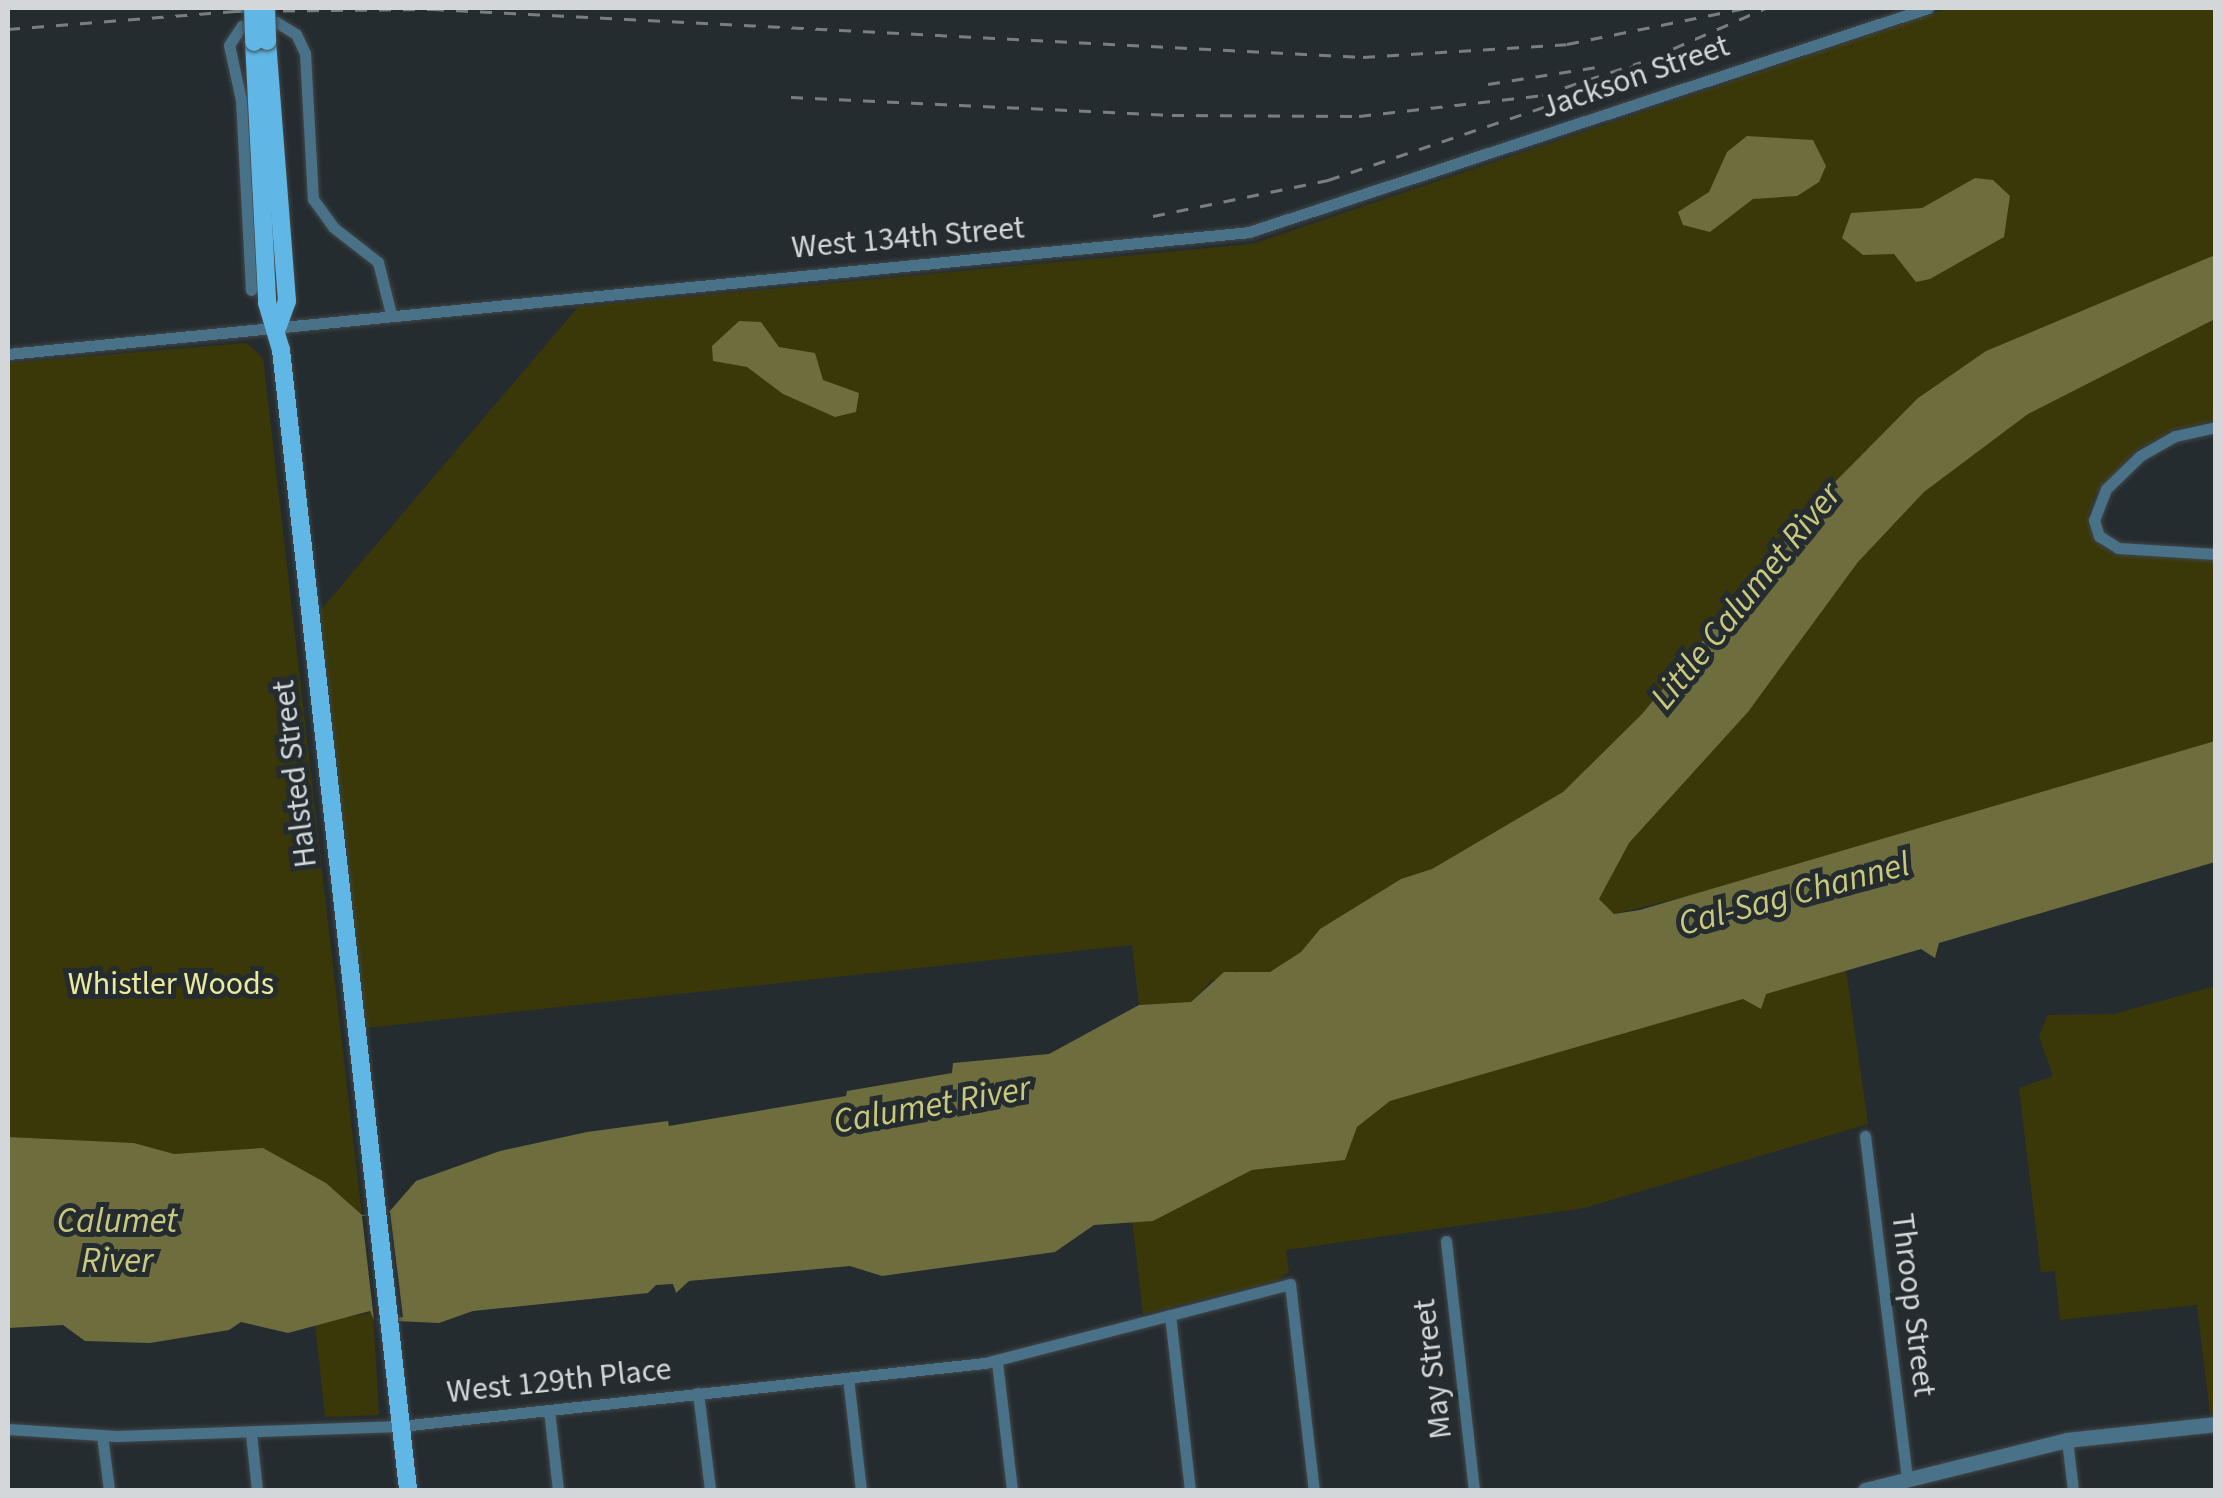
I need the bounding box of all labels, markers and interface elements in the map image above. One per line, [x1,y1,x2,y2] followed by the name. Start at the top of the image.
[1536,27,1734,127] street label: Jackson Street
[790,209,1026,267] street label: West 134th Street
[1642,474,1850,718] water label: Little Calumet River
[264,678,326,870] street label: Halsted Street
[1674,843,1914,945] water label: Cal-Sag Channel
[68,965,274,1003] park label: Whistler Woods
[830,1067,1034,1143] water label: Calumet River
[57,1200,177,1282] water label: Calumet River
[1883,1211,1943,1399] street label: Throop Street
[1405,1297,1461,1441] street label: May Street
[445,1350,673,1412] street label: West 129th Place

